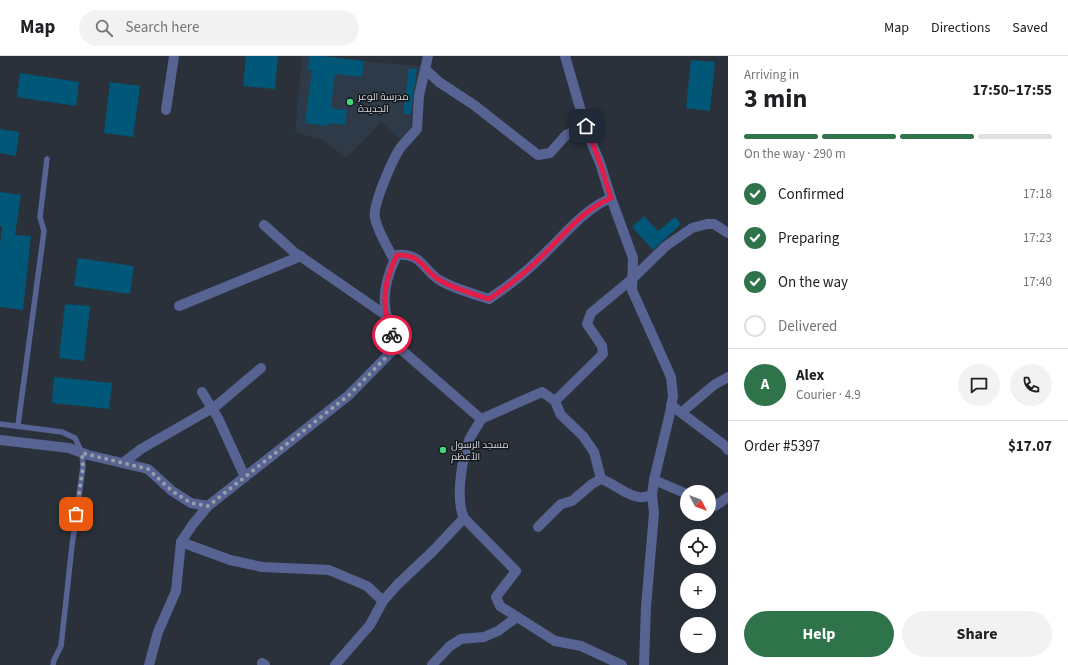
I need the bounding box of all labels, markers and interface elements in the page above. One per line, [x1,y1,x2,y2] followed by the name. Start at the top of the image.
[79,10,359,46] search box
[20,14,55,41] text: Map
[93,17,115,39] icon: search
[125,17,199,38] text: Search here
[884,18,909,38] text: Map
[931,18,990,38] text: Directions
[1012,18,1048,38] text: Saved
[744,66,799,84] text: Arriving in
[744,80,807,117] text: 3 min
[972,80,1052,101] text: 17:50–17:55
[357,90,409,116] place label: مدرسة الوعر الجديدة
[345,97,355,107] marker: مدرسة الوعر الجديدة
[569,109,603,143] pin
[575,115,597,137] icon: home
[744,145,846,163] text: On the way · 290 m
[744,183,766,205] icon: check
[778,184,844,205] text: Confirmed
[1023,185,1052,203] text: 17:18
[744,227,766,249] icon: check
[778,228,839,249] text: Preparing
[1023,229,1052,247] text: 17:23
[744,271,766,293] icon: check
[778,272,848,293] text: On the way
[1023,273,1052,291] text: 17:40
[372,315,412,355] courier
[778,316,837,337] text: Delivered
[381,324,403,346] icon: bike
[958,364,1000,406] button: chat
[1010,364,1052,406] button: phone
[796,365,824,386] text: Alex
[761,374,769,395] text: A
[796,386,861,404] text: Courier · 4.9
[744,436,820,457] text: Order #5397
[1008,436,1052,457] text: $17.07
[451,438,509,464] place label: مسجد الرسول الأعظم
[438,445,448,455] marker: مسجد الرسول الأعظم
[680,485,716,521] north arrow
[680,485,716,653] map controls
[59,497,93,531] pin
[65,503,87,525] icon: bag
[680,529,716,565] button: locate
[680,573,716,609] button: +
[744,611,894,657] button: Help
[902,611,1052,657] button: Share
[680,617,716,653] button: −

